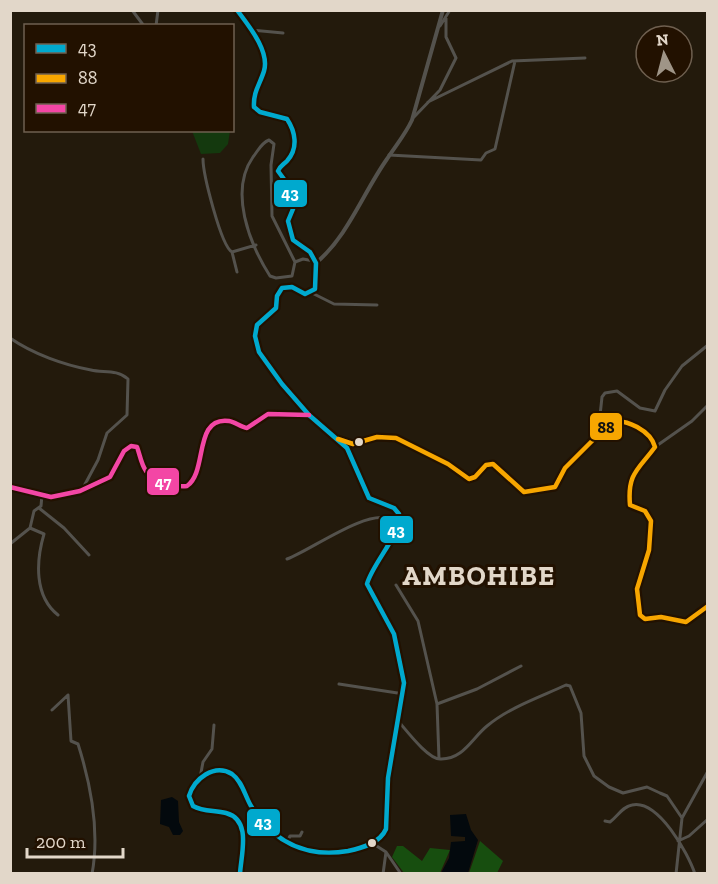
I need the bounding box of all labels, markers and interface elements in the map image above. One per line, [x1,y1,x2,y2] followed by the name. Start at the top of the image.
[24,24,234,132] legend
[634,24,694,84] north arrow
[655,29,670,50] text: N
[78,37,97,59] text: 43
[78,67,97,89] text: 88
[78,97,96,119] text: 47
[273,179,308,208] line badge: 43
[281,184,299,203] text: 43
[589,412,623,441] line badge: 88
[597,418,615,437] text: 88
[353,436,365,448] unlabelled marker
[146,467,180,496] line badge: 47
[155,473,171,492] text: 47
[379,515,414,544] line badge: 43
[387,521,405,540] text: 43
[402,560,556,592] district label: AMBOHIBE
[246,808,281,837] line badge: 43
[254,813,272,832] text: 43
[27,821,123,859] scale bar
[36,831,86,853] text: 200 m
[366,837,378,849] unlabelled marker

